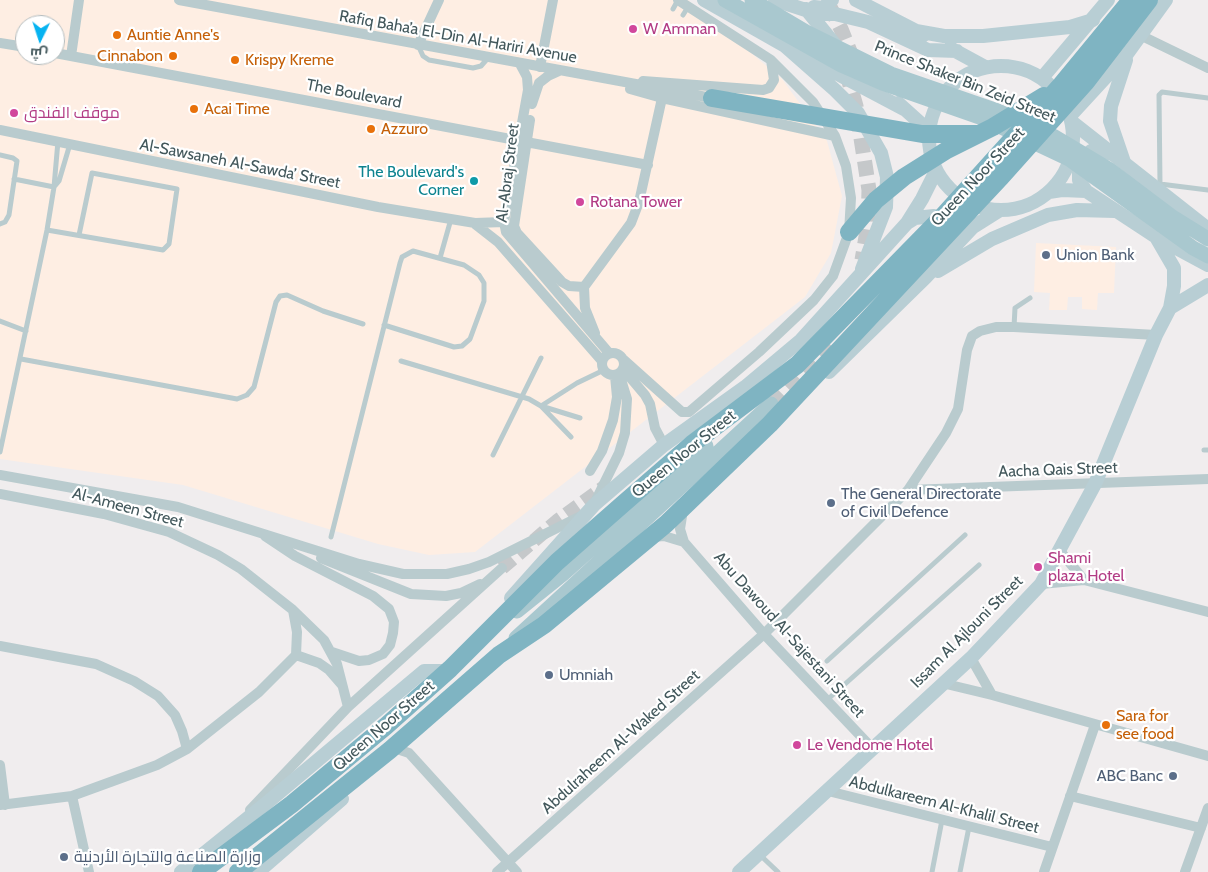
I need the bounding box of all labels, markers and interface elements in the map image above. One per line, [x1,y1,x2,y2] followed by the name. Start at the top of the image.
[338,7,578,67] street label: Rafiq Baha’a El-Din Al-Hariri Avenue
[15,15,65,65] north arrow
[643,19,716,39] place label: W Amman
[627,23,639,35] marker: W Amman
[127,25,219,45] place label: Auntie Anne's
[111,29,123,41] marker: Auntie Anne's
[872,37,1058,127] street label: Prince Shaker Bin Zeid Street
[29,44,49,64] text: ش
[97,46,163,66] place label: Cinnabon
[167,50,179,62] marker: Cinnabon
[245,50,334,70] place label: Krispy Kreme
[229,54,241,66] marker: Krispy Kreme
[305,75,403,113] street label: The Boulevard
[204,99,270,119] place label: Acai Time
[24,103,120,123] place label: موقف الفندق
[188,103,200,115] marker: Acai Time
[8,107,20,119] marker: موقف الفندق
[381,119,428,139] place label: Azzuro
[492,122,524,224] street label: Al-Abraj Street
[365,123,377,135] marker: Azzuro
[927,124,1029,230] street label: Queen Noor Street
[138,135,342,193] street label: Al-Sawsaneh Al-Sawda’ Street
[358,162,464,200] place label: The Boulevard's Corner
[468,175,480,187] marker: The Boulevard's Corner
[590,192,682,212] place label: Rotana Tower
[574,196,586,208] marker: Rotana Tower
[1056,245,1134,265] place label: Union Bank
[1040,249,1052,261] marker: Union Bank
[628,406,740,502] street label: Queen Noor Street
[998,458,1118,482] street label: Aacha Qais Street
[70,484,186,532] street label: Al-Ameen Street
[841,484,1001,522] place label: The General Directorate of Civil Defence
[825,497,837,509] marker: The General Directorate of Civil Defence
[709,548,869,722] street label: Abu Dawoud Al-Sajestani Street
[1048,548,1124,586] place label: Shami plaza Hotel
[1032,561,1044,573] marker: Shami plaza Hotel
[907,572,1027,692] street label: Issam Al Ajlouni Street
[559,665,613,685] place label: Umniah
[538,666,704,818] street label: Abdulraheem Al-Waked Street
[543,669,555,681] marker: Umniah
[329,677,439,775] street label: Queen Noor Street
[1116,706,1174,744] place label: Sara for see food
[1100,719,1112,731] marker: Sara for see food
[807,735,933,755] place label: Le Vendome Hotel
[791,739,803,751] marker: Le Vendome Hotel
[1097,766,1163,786] place label: ABC Banc
[1167,770,1179,782] marker: ABC Banc
[847,772,1041,838] street label: Abdulkareem Al-Khalil Street
[74,847,261,867] place label: وزارة الصناعة والتجارة الأردنية
[58,851,70,863] marker: وزارة الصناعة والتجارة الأردنية

